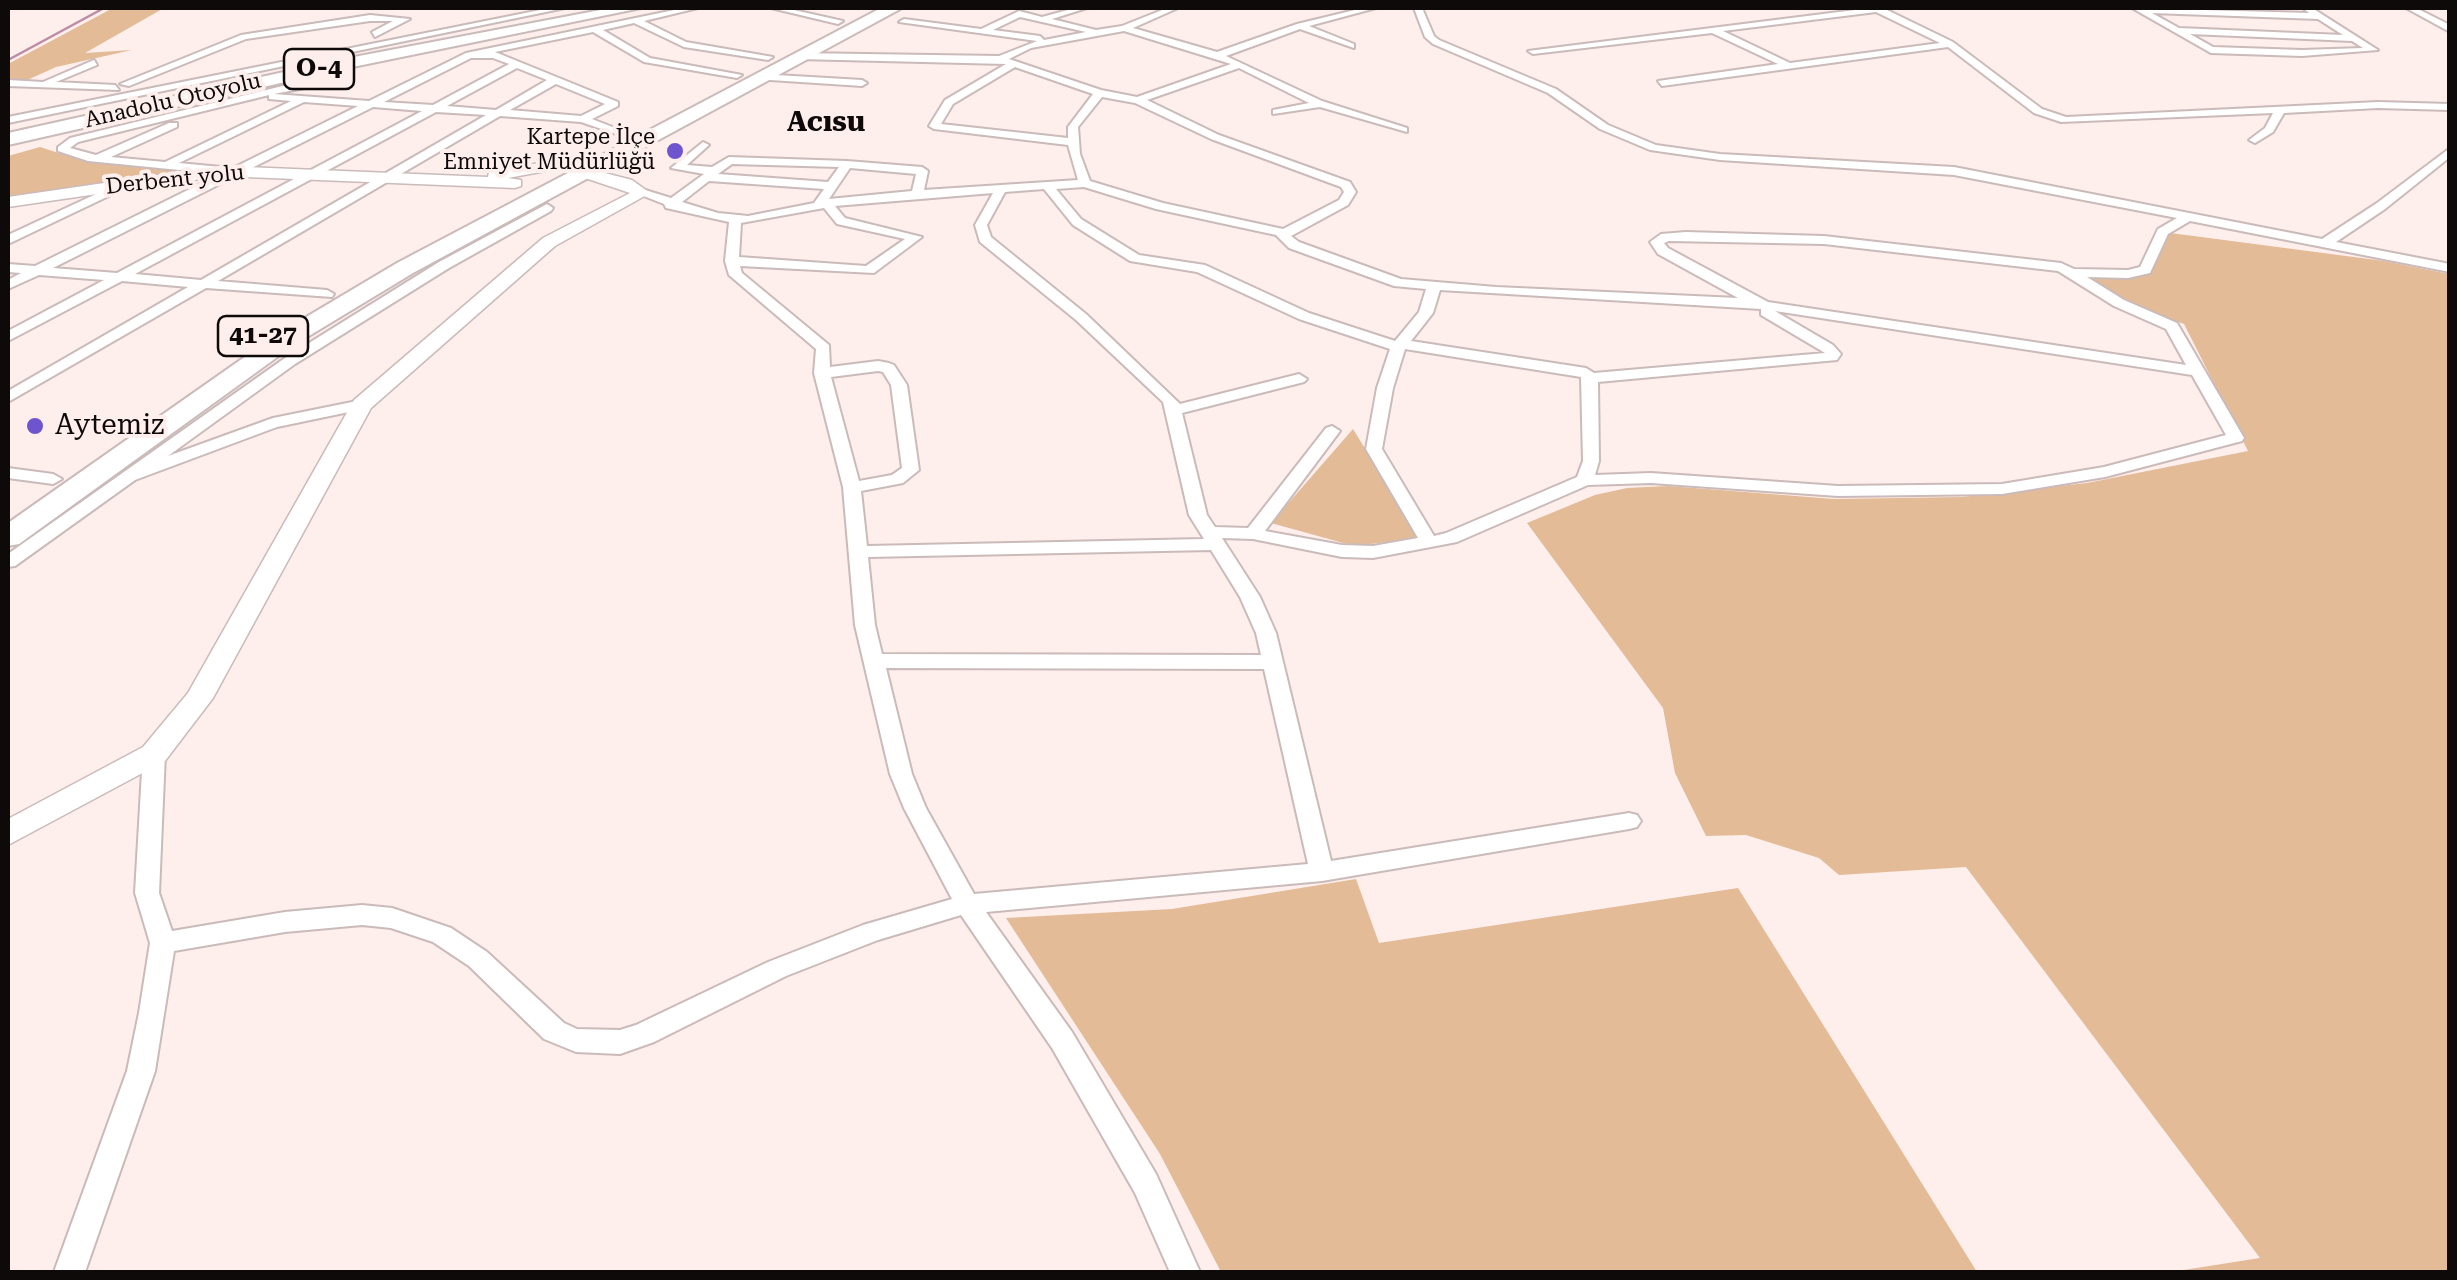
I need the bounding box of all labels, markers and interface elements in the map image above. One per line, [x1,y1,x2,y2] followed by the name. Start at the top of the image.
[284,49,354,89] road number: O-4
[82,68,264,134] street label: Anadolu Otoyolu
[787,106,865,140] district label: Acısu
[443,125,655,176] place label: Kartepe İlçe Emniyet Müdürlüğü
[664,140,686,162] marker: Kartepe İlçe Emniyet Müdürlüğü
[104,160,246,200] street label: Derbent yolu
[218,316,308,356] road number: 41-27
[55,409,164,443] place label: Aytemiz
[24,415,46,437] marker: Aytemiz

